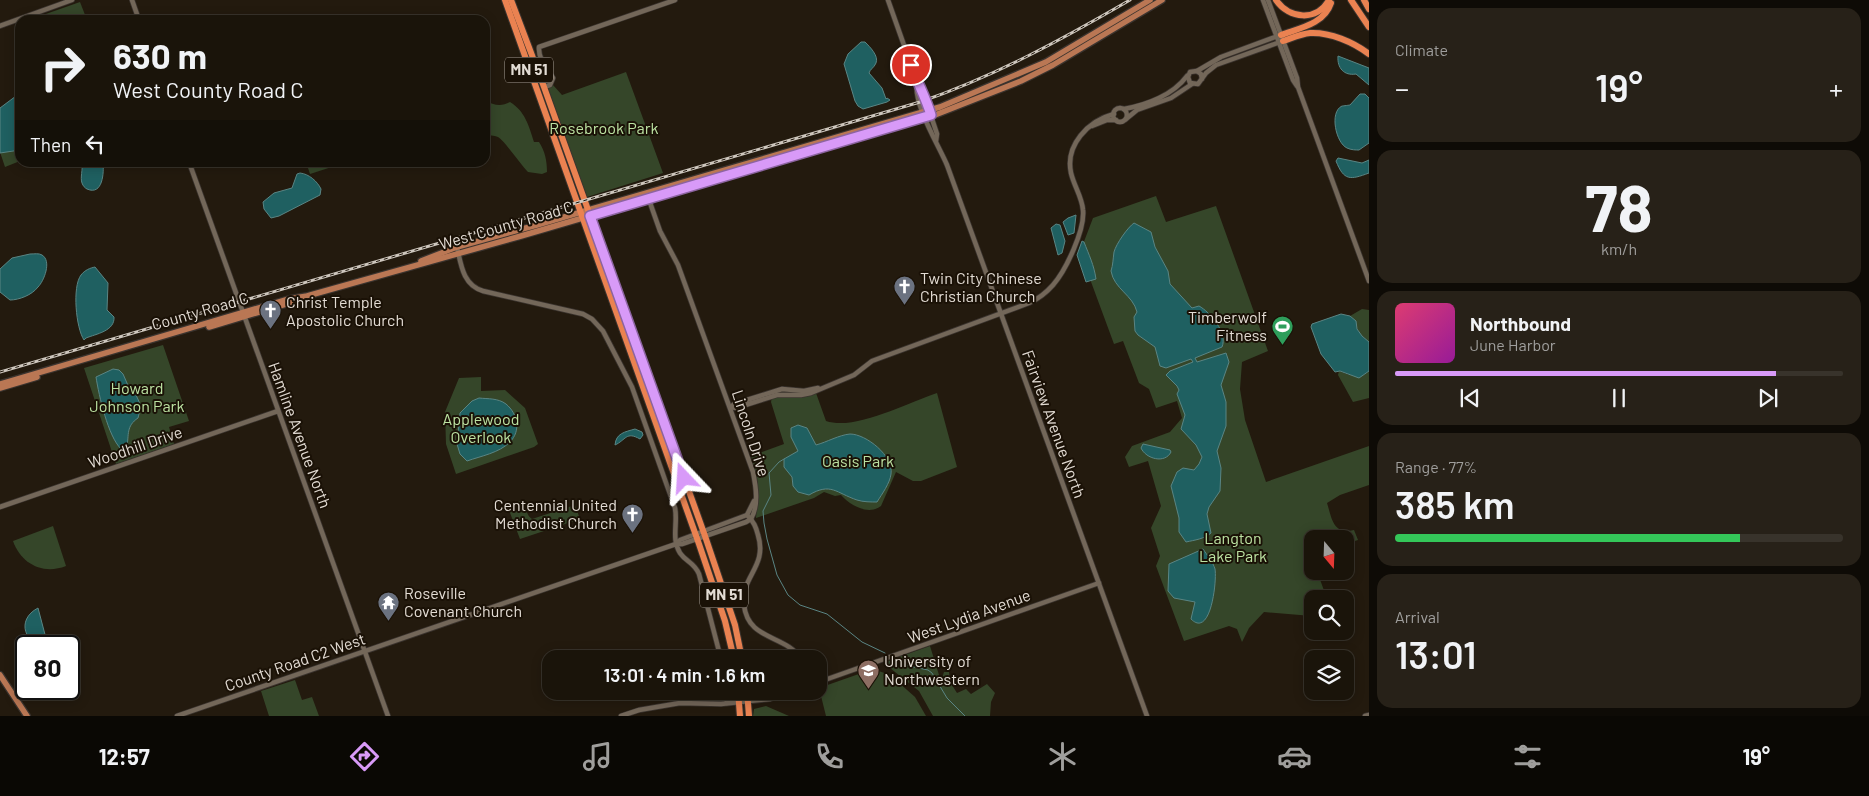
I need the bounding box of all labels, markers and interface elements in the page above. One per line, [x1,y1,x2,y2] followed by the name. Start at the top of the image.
[113,34,207,76] text: 630 m
[30,35,95,100] icon: right
[1395,40,1448,59] text: Climate
[890,44,932,86] pin
[897,51,925,79] icon: arrive
[505,58,553,82] road number: MN 51
[1595,64,1643,110] text: 19°
[1395,71,1409,105] text: −
[1829,71,1843,105] text: +
[113,76,304,102] text: West County Road C
[549,118,659,137] park label: Rosebrook Park
[81,130,109,158] icon: left
[30,133,71,156] text: Then
[1585,167,1653,245] text: 78
[437,196,575,253] street label: West County Road C
[1601,239,1637,258] text: km/h
[920,268,1042,305] place label: Twin City Chinese Christian Church
[892,275,916,306] church icon: Twin City Chinese Christian Church
[149,288,251,333] street label: County Road C
[286,292,404,329] place label: Christ Temple Apostolic Church
[258,299,282,330] church icon: Christ Temple Apostolic Church
[1188,307,1267,344] place label: Timberwolf Fitness
[1470,312,1571,335] text: Northbound
[1271,314,1295,345] sports icon: Timberwolf Fitness
[1470,335,1556,354] text: June Harbor
[1019,347,1090,500] street label: Fairview Avenue North
[265,359,336,510] street label: Hamline Avenue North
[90,378,184,415] park label: Howard Johnson Park
[1456,384,1484,412] icon: previous
[1605,384,1633,412] icon: pause
[1754,384,1782,412] icon: next
[729,387,774,478] street label: Lincoln Drive
[443,409,519,446] park label: Applewood Overlook
[85,422,184,472] street label: Woodhill Drive
[657,451,709,503] position arrow
[822,451,894,470] park label: Oasis Park
[1395,457,1477,476] text: Range · 77%
[1395,481,1515,527] text: 385 km
[494,495,617,532] place label: Centennial United Methodist Church
[621,502,645,533] church icon: Centennial United Methodist Church
[1199,528,1267,565] park label: Langton Lake Park
[1304,530,1354,580] north arrow
[1304,530,1354,700] map controls
[700,582,748,608] road number: MN 51
[404,583,522,620] place label: Roseville Covenant Church
[905,584,1033,647] street label: West Lydia Avenue
[376,590,400,621] temple icon: Roseville Covenant Church
[1304,590,1354,640] button: search
[1395,607,1440,626] text: Arrival
[222,629,368,694] street label: County Road C2 West
[1395,631,1476,677] text: 13:01
[15,635,80,700] speed limit sign: 80
[1304,650,1354,700] button: layers
[884,651,980,688] place label: University of Northwestern
[856,658,880,689] school or university icon: University of Northwestern
[604,663,765,686] text: 13:01 · 4 min · 1.6 km
[347,739,382,774] icon: directions
[580,739,615,774] icon: music
[812,739,847,774] icon: phone
[1045,739,1080,774] icon: climate
[1277,739,1312,774] icon: car
[1510,739,1545,774] icon: filters
[99,743,150,769] text: 12:57
[1742,743,1770,769] text: 19°

